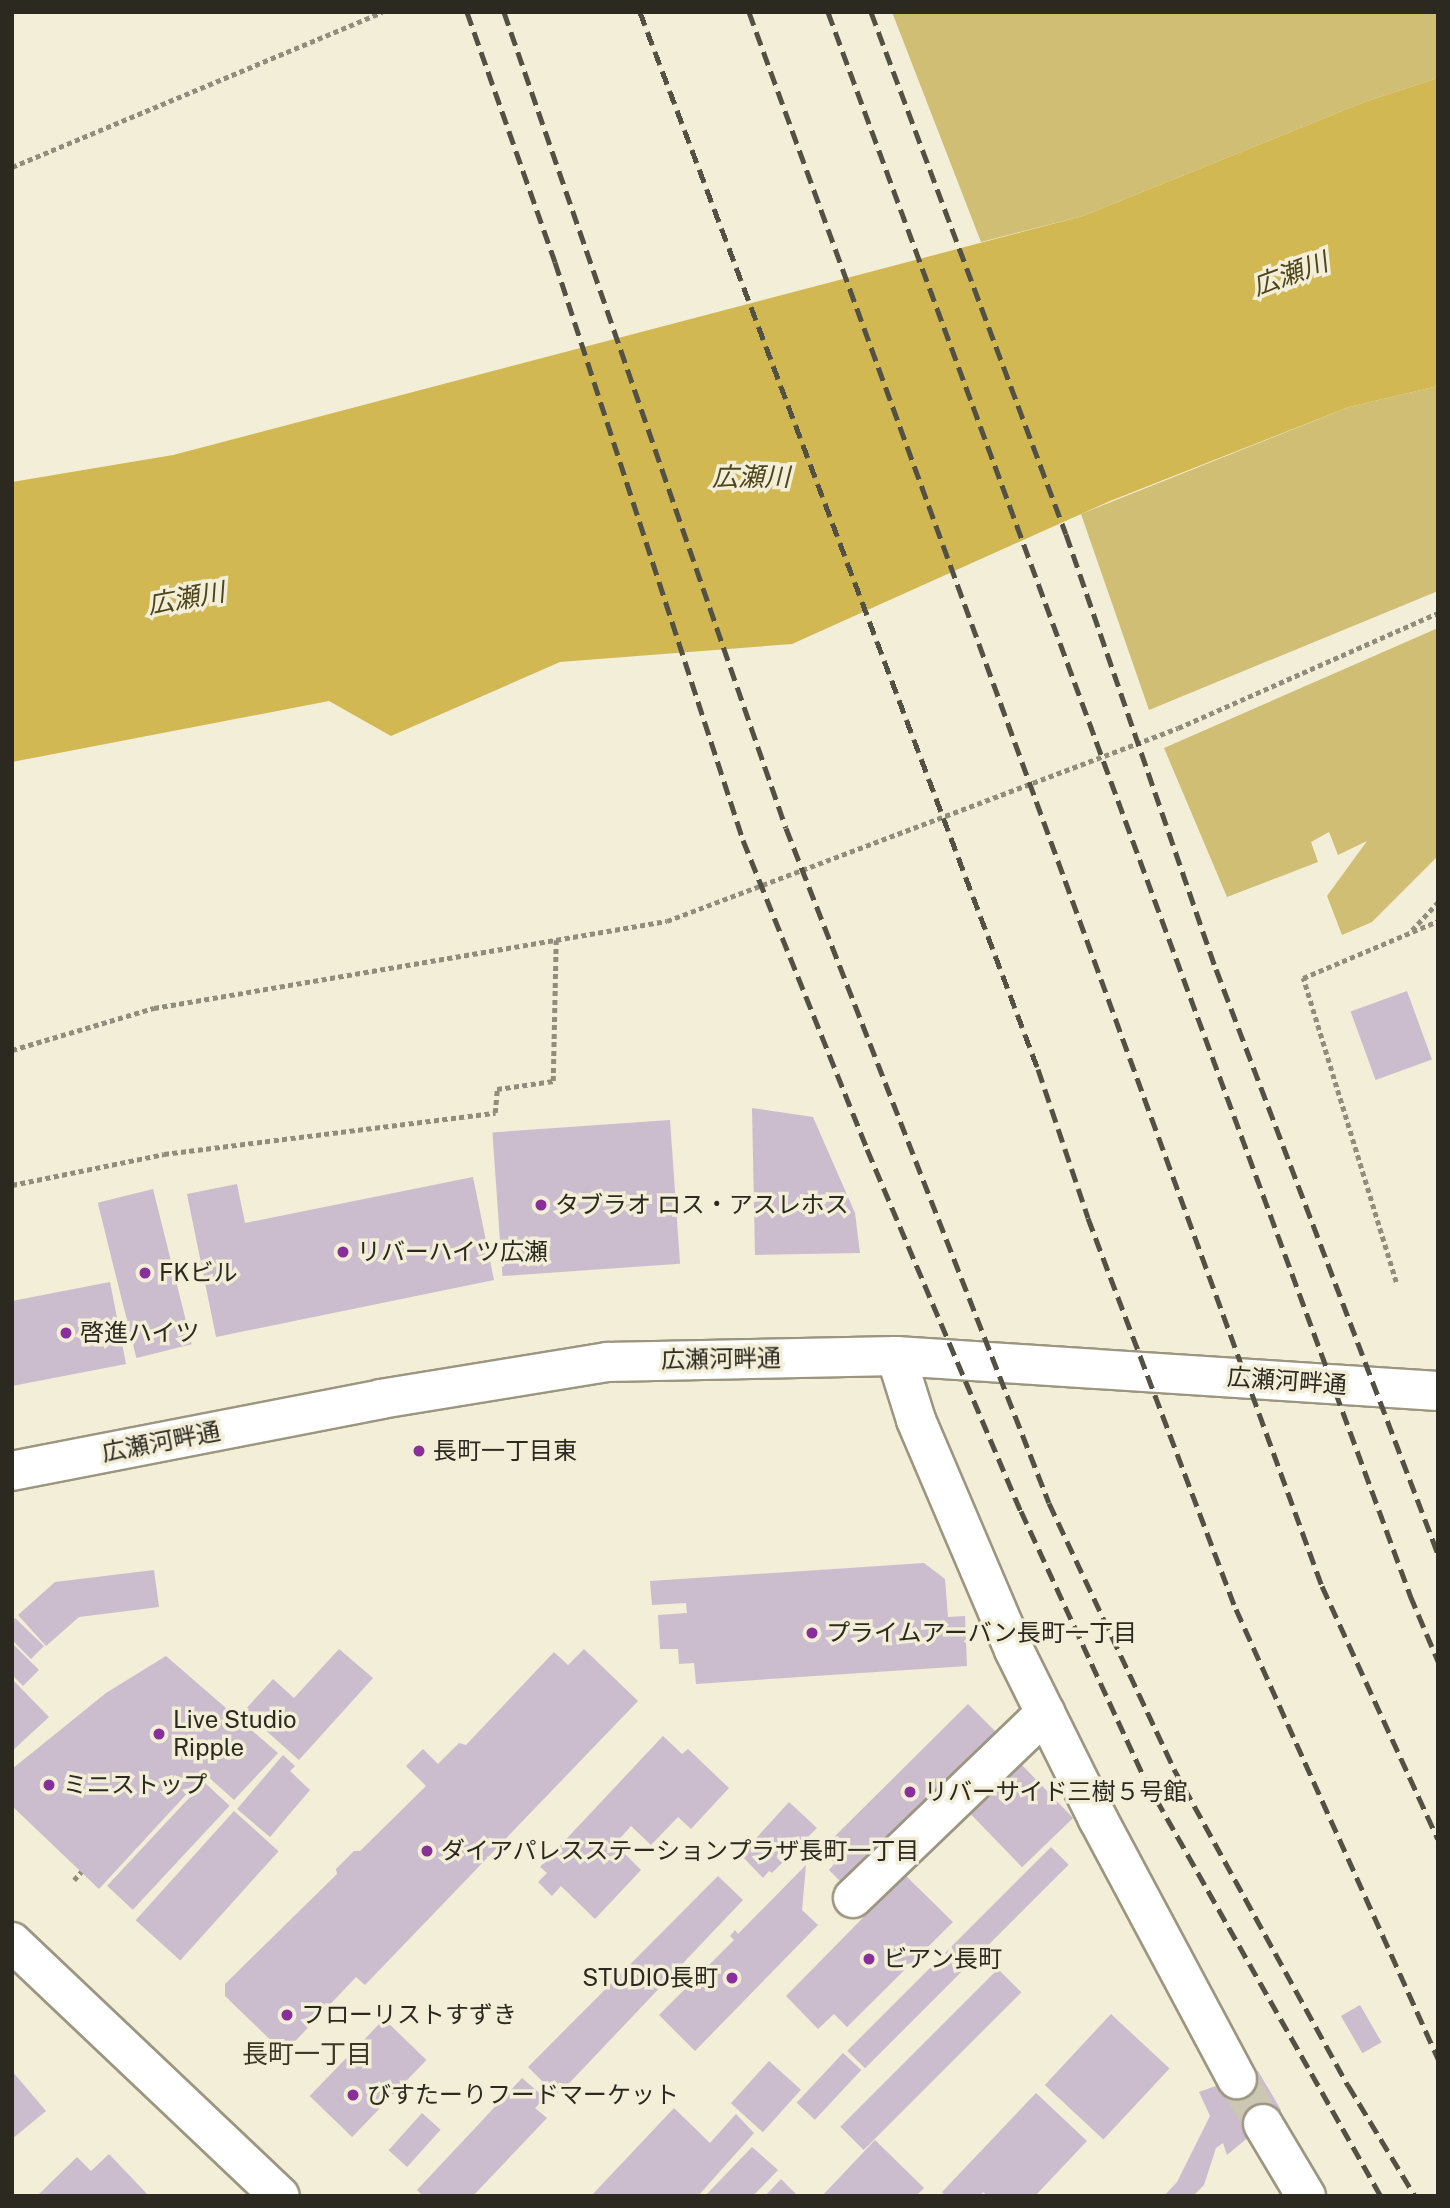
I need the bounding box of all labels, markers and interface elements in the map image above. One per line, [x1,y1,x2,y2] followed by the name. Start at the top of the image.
[1248,246,1332,302] water label: 広瀬川
[712,461,790,493] water label: 広瀬川
[145,576,227,620] water label: 広瀬川
[555,1191,849,1219] place label: タブラオ ロス・アスレホス
[533,1197,549,1213] marker: タブラオ ロス・アスレホス
[357,1238,549,1266] place label: リバーハイツ広瀬
[335,1244,351,1260] marker: リバーハイツ広瀬
[159,1259,238,1287] place label: FKビル
[137,1265,153,1281] marker: FKビル
[80,1319,200,1347] place label: 啓進ハイツ
[58,1325,74,1341] marker: 啓進ハイツ
[661,1344,781,1374] street label: 広瀬河畔通
[1226,1362,1348,1400] street label: 広瀬河畔通
[99,1416,223,1468] street label: 広瀬河畔通
[433,1437,577,1465] place label: 長町一丁目東
[411,1443,427,1459] marker: 長町一丁目東
[826,1619,1137,1647] place label: プライムアーバン長町一丁目
[804,1625,820,1641] marker: プライムアーバン長町一丁目
[173,1706,297,1762] place label: Live Studio Ripple
[151,1726,167,1742] marker: Live Studio Ripple
[63,1771,207,1799] place label: ミニストップ
[41,1777,57,1793] marker: ミニストップ
[924,1778,1188,1806] place label: リバーサイド三樹５号館
[902,1784,918,1800] marker: リバーサイド三樹５号館
[441,1837,921,1865] place label: ダイアパレスステーションプラザ長町一丁目
[419,1843,435,1859] marker: ダイアパレスステーションプラザ長町一丁目
[883,1945,1003,1973] place label: ビアン長町
[861,1951,877,1967] marker: ビアン長町
[582,1964,718,1992] place label: STUDIO長町
[724,1970,740,1986] marker: STUDIO長町
[301,2001,517,2029] place label: フローリストすずき
[279,2007,295,2023] marker: フローリストすずき
[242,2038,372,2070] district label: 長町一丁目
[367,2081,679,2109] place label: びすたーりフードマーケット
[345,2087,361,2103] marker: びすたーりフードマーケット

